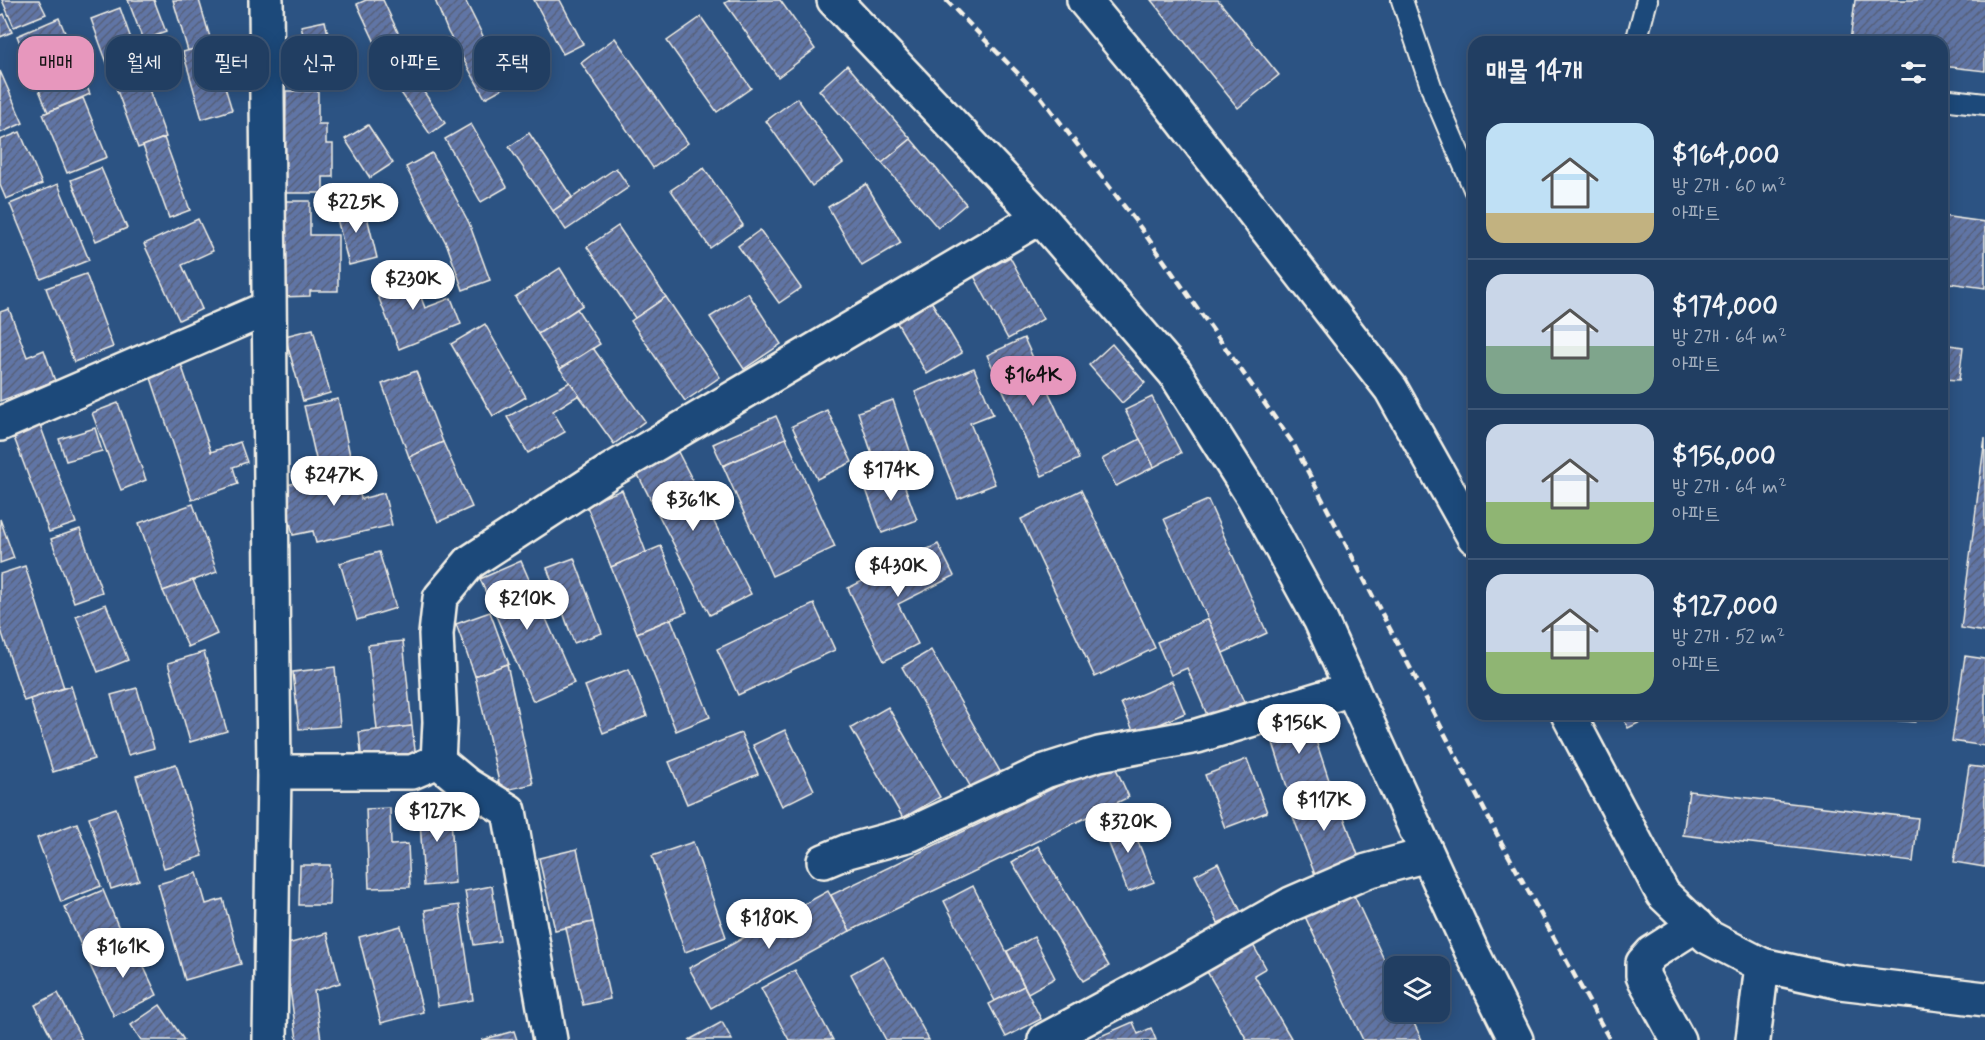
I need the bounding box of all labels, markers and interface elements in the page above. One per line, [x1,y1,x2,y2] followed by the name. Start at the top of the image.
[18,36,94,90] chip: 매매
[106,36,182,90] chip: 월세
[194,36,269,90] chip: 필터
[281,36,357,90] chip: 신규
[369,36,462,90] chip: 아파트
[474,36,550,90] chip: 주택
[1486,55,1583,89] text: 매물 14개
[1897,56,1930,89] icon: filters
[1672,139,1779,173] text: $164,000
[1534,147,1606,219] icon: home
[1672,173,1786,200] text: 방 2개 · 60 m²
[314,183,398,234] pin: $225K
[327,189,385,216] text: $225K
[1672,200,1720,227] text: 아파트
[371,260,455,311] pin: $230K
[385,266,441,293] text: $230K
[1672,290,1778,324] text: $174,000
[1534,298,1606,370] icon: home
[1672,324,1787,351] text: 방 2개 · 64 m²
[1672,351,1720,378] text: 아파트
[991,356,1075,407] pin: $164K
[1004,362,1062,389] text: $164K
[1672,440,1776,474] text: $156,000
[1534,448,1606,520] icon: home
[849,451,933,502] pin: $174K
[292,456,376,507] pin: $247K
[863,457,919,484] text: $174K
[305,462,363,489] text: $247K
[1672,474,1787,501] text: 방 2개 · 64 m²
[651,481,735,532] pin: $361K
[666,487,720,514] text: $361K
[1672,501,1720,528] text: 아파트
[856,547,940,598] pin: $430K
[869,553,927,580] text: $430K
[485,580,569,631] pin: $210K
[499,586,555,613] text: $210K
[1672,590,1778,624] text: $127,000
[1534,598,1606,670] icon: home
[1672,624,1785,651] text: 방 2개 · 52 m²
[1672,651,1720,678] text: 아파트
[1257,704,1341,755] pin: $156K
[1272,710,1326,737] text: $156K
[1282,781,1366,832] pin: $117K
[1297,787,1351,814] text: $117K
[395,792,479,843] pin: $127K
[409,798,465,825] text: $127K
[1086,803,1170,854] pin: $320K
[1099,809,1157,836] text: $320K
[727,899,811,950] pin: $180K
[740,905,798,932] text: $180K
[81,928,165,979] pin: $161K
[96,934,150,961] text: $161K
[1384,956,1450,1022] map controls
[1384,956,1450,1022] button: layers

